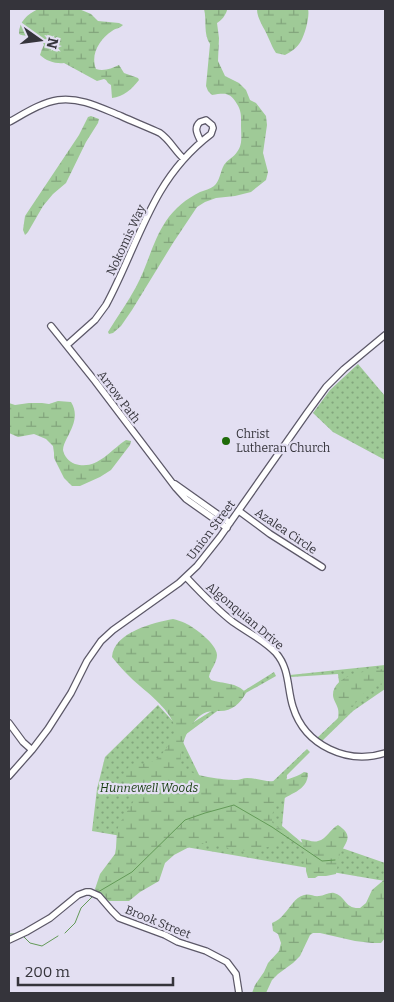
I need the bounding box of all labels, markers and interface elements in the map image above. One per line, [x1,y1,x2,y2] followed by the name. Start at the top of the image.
[15,15,65,65] north arrow
[43,36,62,51] text: N
[103,202,149,278] street label: Nokomis Way
[95,368,144,426] street label: Arrow Path
[236,427,331,455] place label: Christ Lutheran Church
[220,435,232,447] marker: Christ Lutheran Church
[184,497,238,563] street label: Union Street
[252,505,320,557] street label: Azalea Circle
[203,580,287,652] street label: Algonquian Drive
[100,781,198,795] park label: Hunnewell Woods
[123,903,193,942] street label: Brook Street
[18,954,172,986] scale bar
[25,963,70,981] text: 200 m

